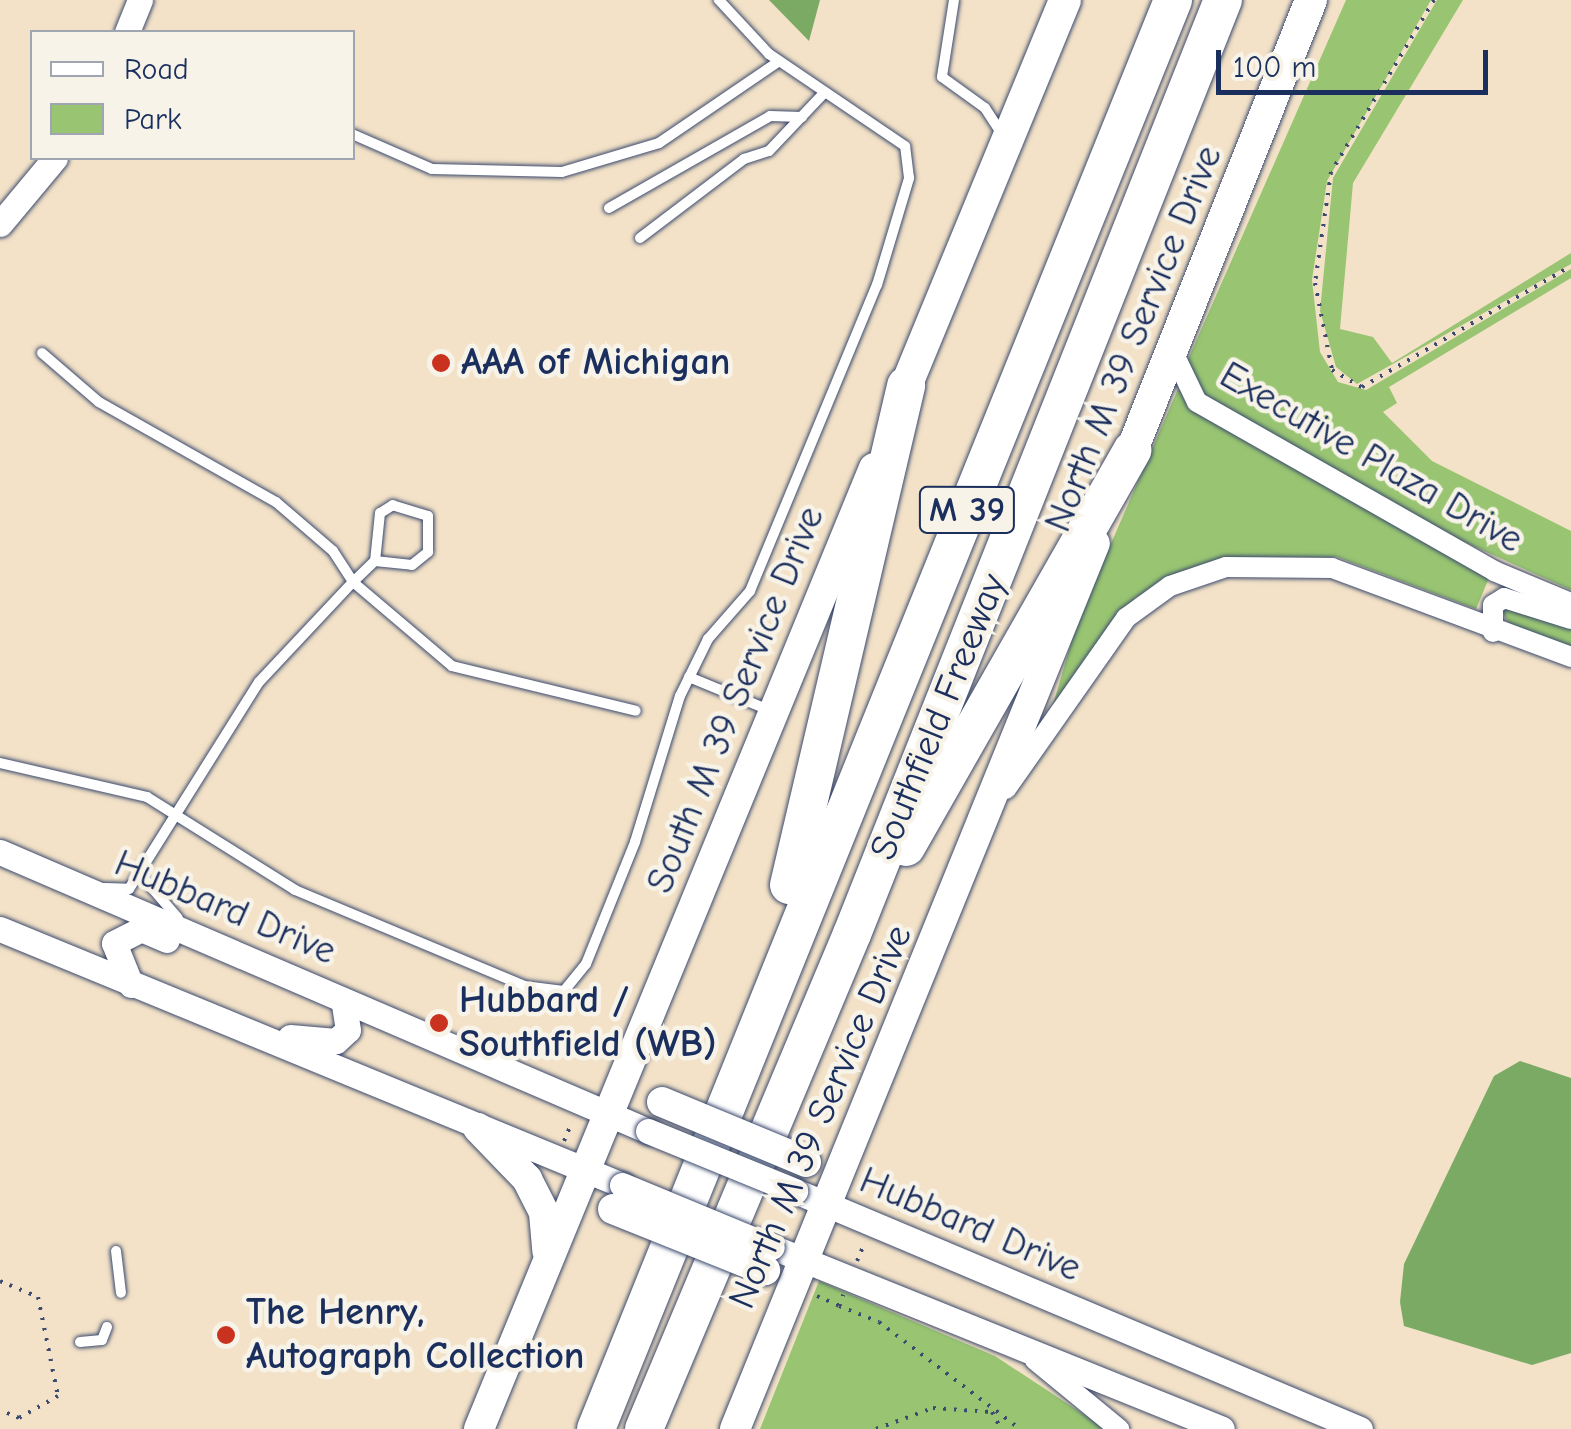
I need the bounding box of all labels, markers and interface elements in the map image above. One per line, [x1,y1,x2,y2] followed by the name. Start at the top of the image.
[30,30,355,160] legend
[1221,30,1494,92] scale bar
[1233,50,1316,85] text: 100 m
[124,52,189,87] text: Road
[124,102,181,137] text: Park
[1036,139,1232,539] street label: North M 39 Service Drive
[461,340,730,386] place label: AAA of Michigan
[430,352,452,374] marker: AAA of Michigan
[1211,353,1531,563] street label: Executive Plaza Drive
[917,480,1017,540] road number: M 39
[638,500,834,900] street label: South M 39 Service Drive
[861,567,1017,867] street label: Southfield Freeway
[108,841,342,975] street label: Hubbard Drive
[719,918,923,1316] street label: North M 39 Service Drive
[459,978,717,1068] place label: Hubbard / Southfield (WB)
[428,1012,450,1034] marker: Hubbard / Southfield (WB)
[853,1158,1087,1292] street label: Hubbard Drive
[246,1290,584,1380] place label: The Henry, Autograph Collection
[215,1324,237,1346] marker: The Henry, Autograph Collection

